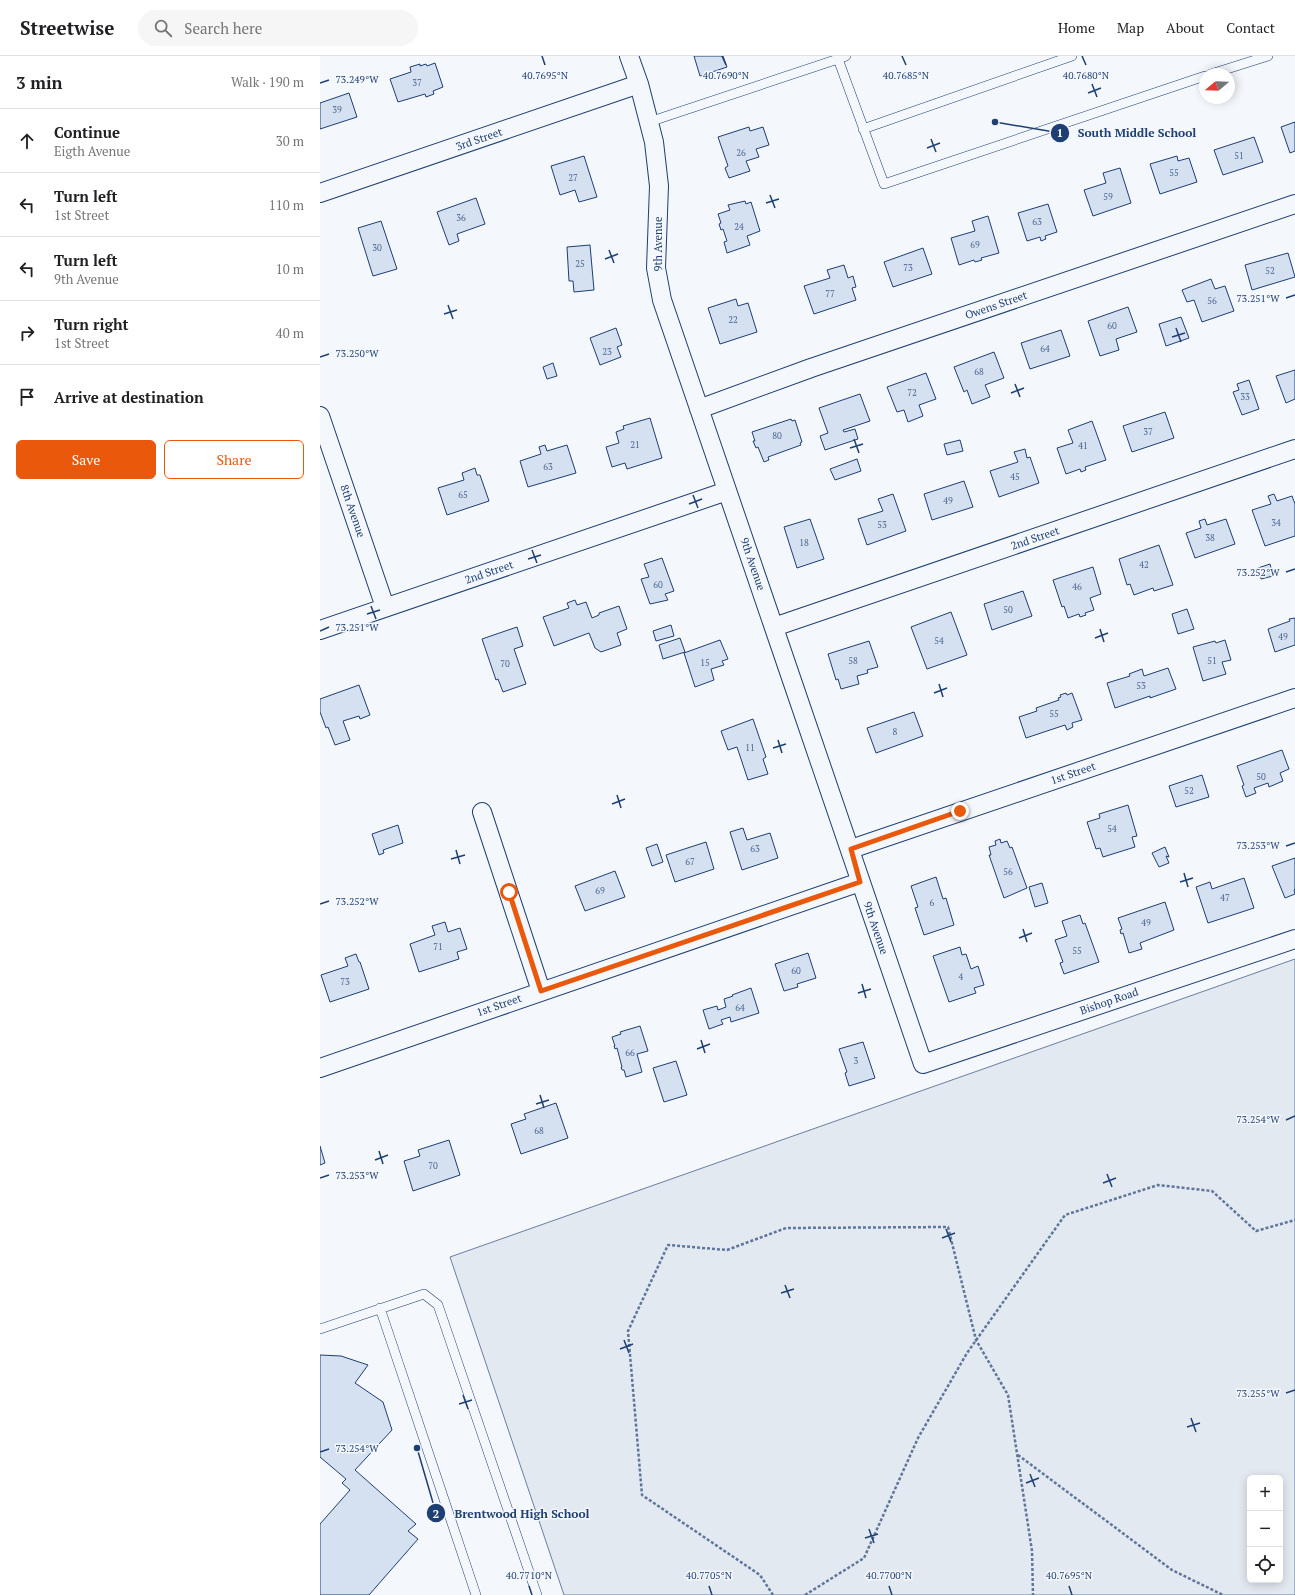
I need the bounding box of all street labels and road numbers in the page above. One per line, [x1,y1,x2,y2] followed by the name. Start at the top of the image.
[454,125,504,153] street label: 3rd Street
[651,216,665,271] street label: 9th Avenue
[963,288,1029,322] street label: Owens Street
[337,483,369,540] street label: 8th Avenue
[1009,523,1061,553] street label: 2nd Street
[737,536,769,593] street label: 9th Avenue
[463,557,515,587] street label: 2nd Street
[1049,759,1097,787] street label: 1st Street
[860,900,892,957] street label: 9th Avenue
[1078,984,1140,1018] street label: Bishop Road
[475,991,523,1019] street label: 1st Street

